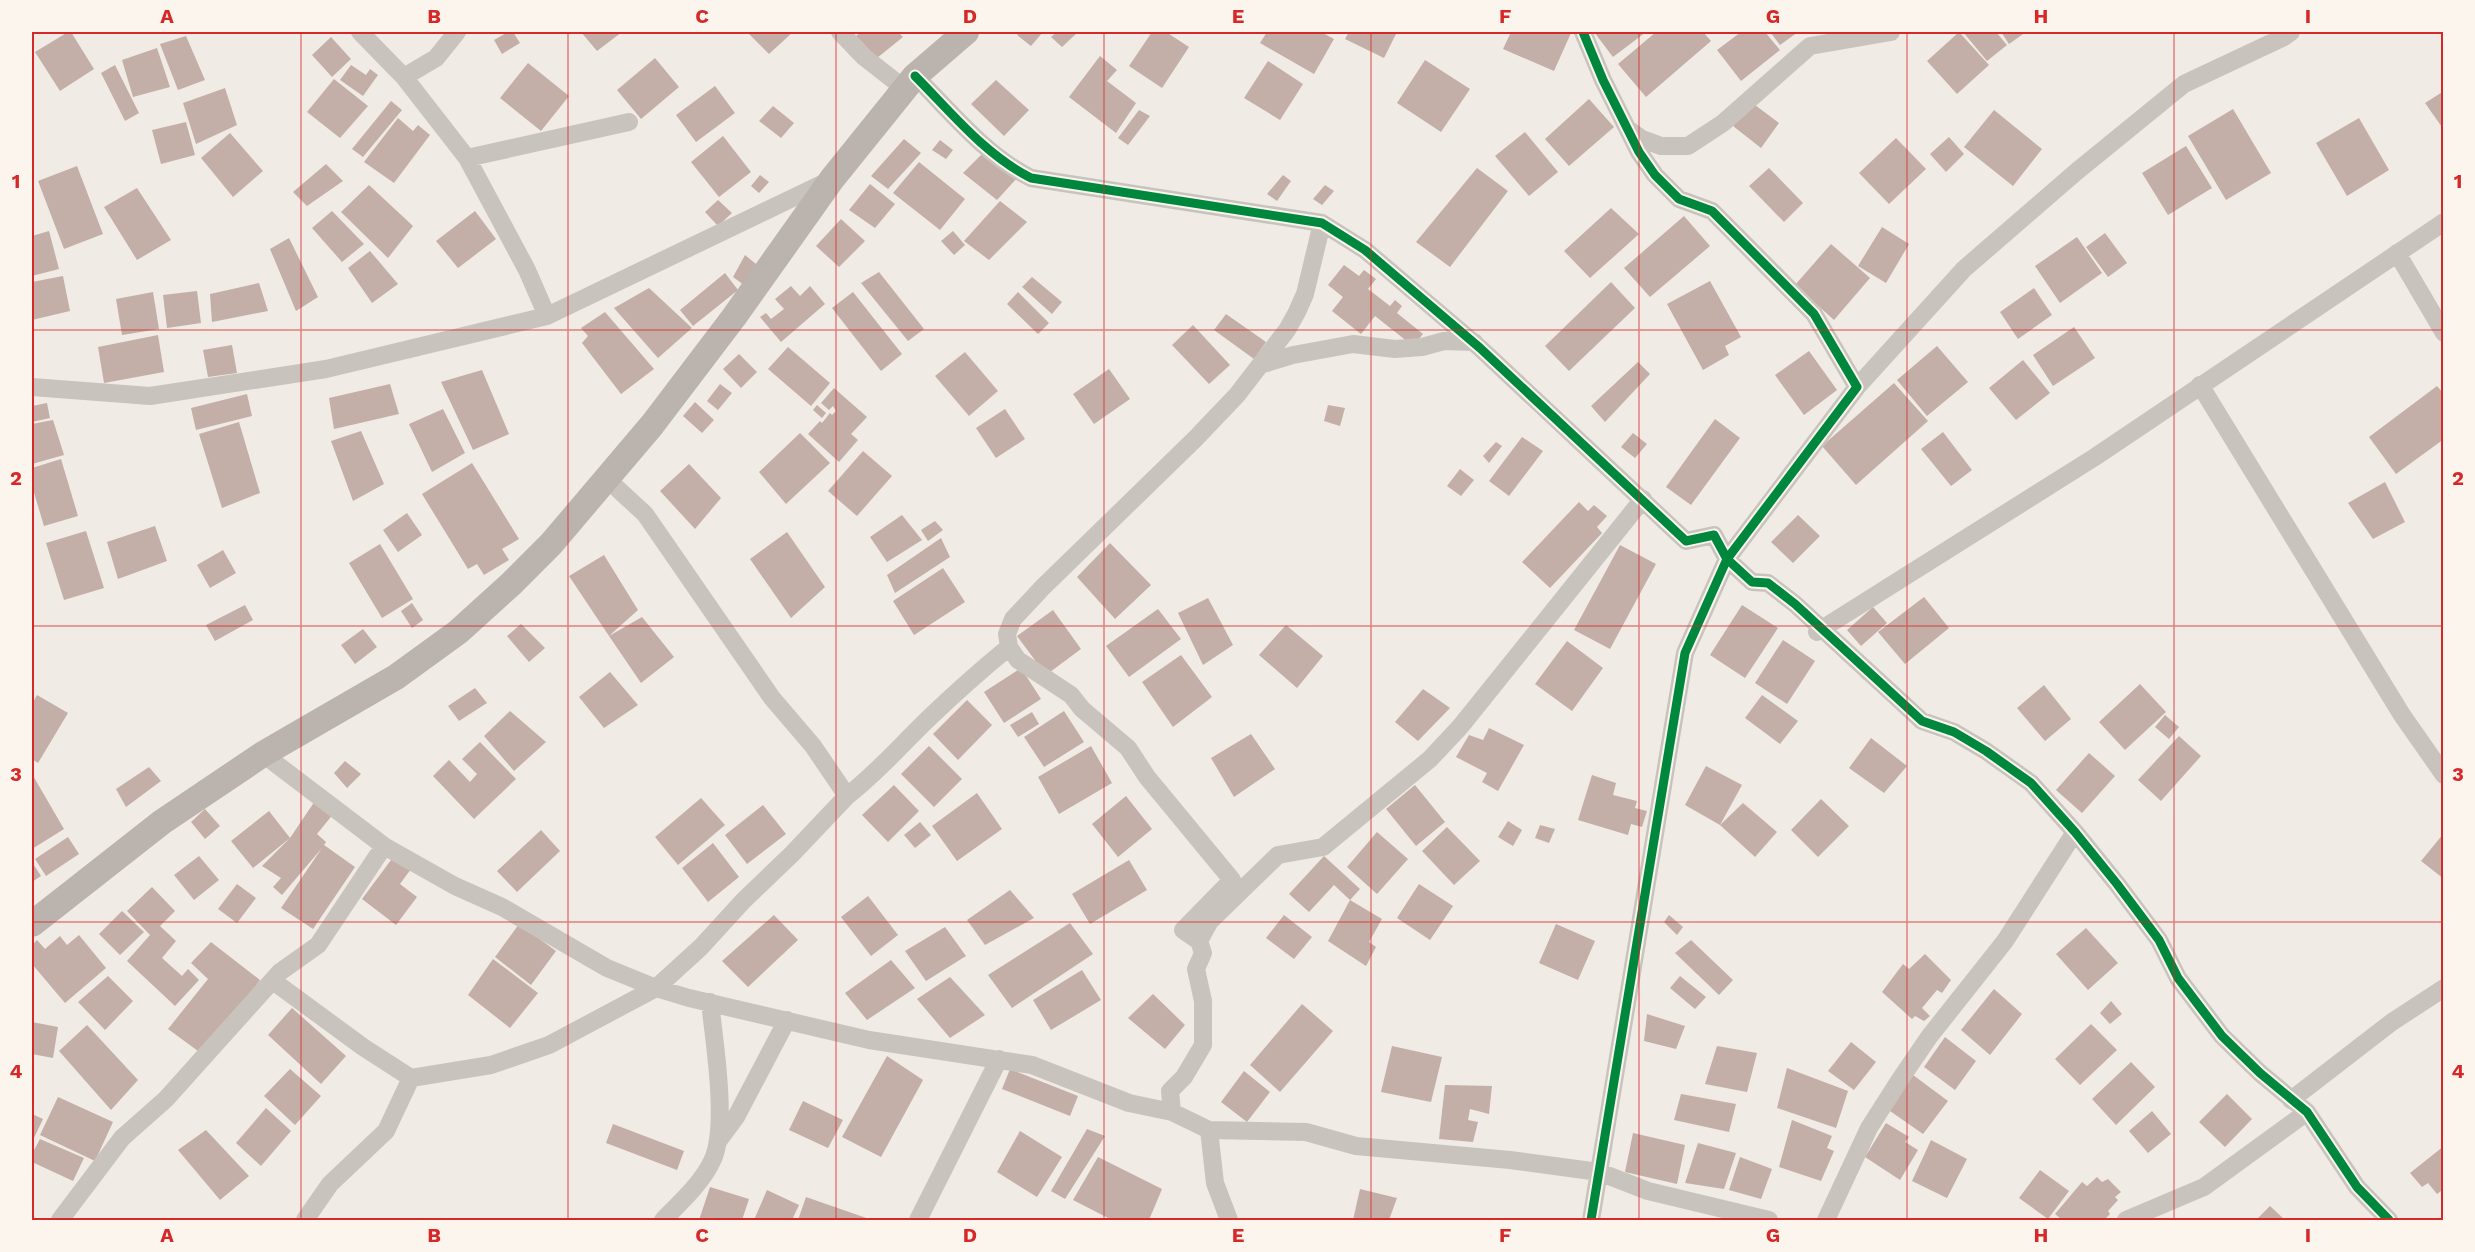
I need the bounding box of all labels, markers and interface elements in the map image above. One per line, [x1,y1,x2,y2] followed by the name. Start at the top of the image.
[160,4,174,28] text: A
[427,4,441,28] text: B
[695,4,709,28] text: C
[963,4,977,28] text: D
[1232,4,1244,28] text: E
[1499,4,1511,28] text: F
[1766,4,1780,28] text: G
[2034,4,2048,28] text: H
[2305,4,2311,28] text: I
[12,169,20,193] text: 1
[2454,169,2462,193] text: 1
[10,466,22,490] text: 2
[2452,466,2464,490] text: 2
[10,762,22,786] text: 3
[2452,762,2464,786] text: 3
[10,1059,23,1083] text: 4
[2452,1059,2465,1083] text: 4
[160,1223,174,1247] text: A
[427,1223,441,1247] text: B
[695,1223,709,1247] text: C
[963,1223,977,1247] text: D
[1232,1223,1244,1247] text: E
[1499,1223,1511,1247] text: F
[1766,1223,1780,1247] text: G
[2034,1223,2048,1247] text: H
[2305,1223,2311,1247] text: I

